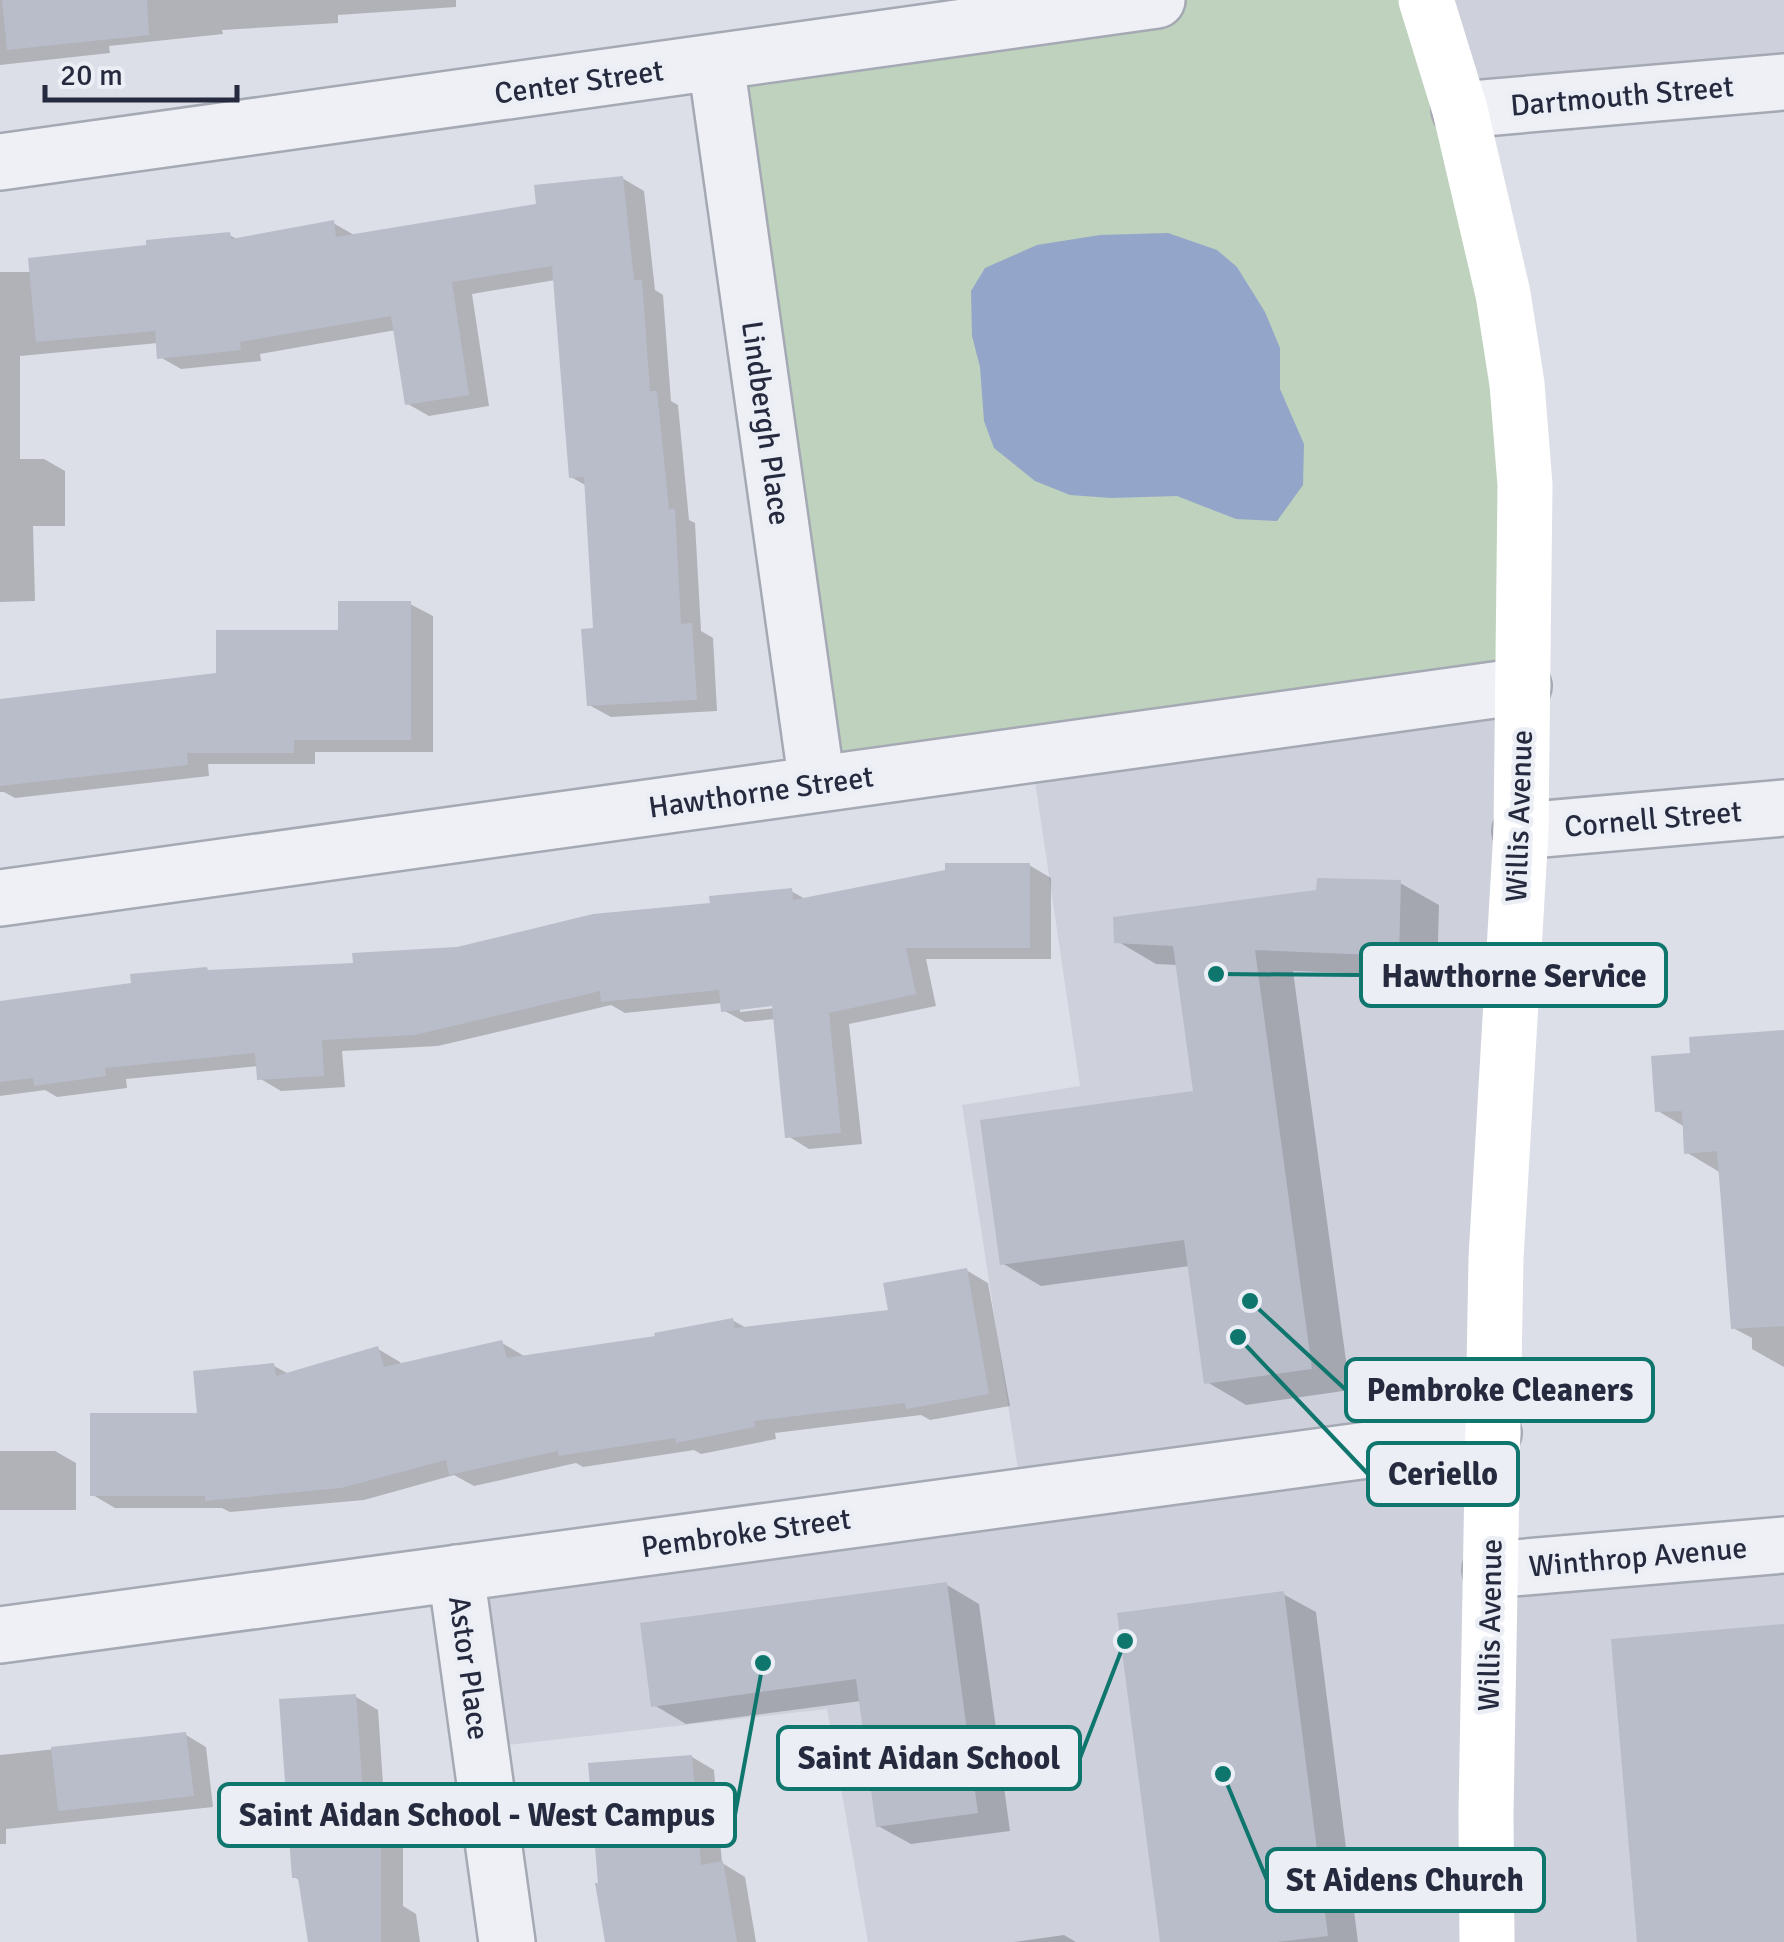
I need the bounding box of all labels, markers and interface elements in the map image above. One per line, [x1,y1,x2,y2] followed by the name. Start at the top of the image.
[45,40,238,102] scale bar
[492,52,666,113] street label: Center Street
[60,57,123,94] text: 20 m
[1509,68,1735,125] street label: Dartmouth Street
[733,319,798,528] street label: Lindbergh Place
[1498,729,1541,903] street label: Willis Avenue
[646,758,876,827] street label: Hawthorne Street
[1563,793,1743,846] street label: Cornell Street
[1361,944,1666,1006] callout: Hawthorne Service
[1381,957,1647,996] text: Hawthorne Service
[1346,1359,1653,1421] callout: Pembroke Cleaners
[1367,1371,1633,1410] text: Pembroke Cleaners
[1368,1443,1518,1505] callout: Ceriello
[1388,1455,1498,1494] text: Ceriello
[639,1500,853,1567] street label: Pembroke Street
[1527,1530,1749,1585] street label: Winthrop Avenue
[1470,1538,1511,1712] street label: Willis Avenue
[440,1594,497,1742] street label: Astor Place
[778,1727,1080,1789] callout: Saint Aidan School
[798,1739,1060,1778] text: Saint Aidan School
[219,1784,735,1846] callout: Saint Aidan School - West Campus
[239,1796,715,1835] text: Saint Aidan School - West Campus
[1267,1849,1544,1911] callout: St Aidens Church
[1286,1861,1524,1900] text: St Aidens Church

